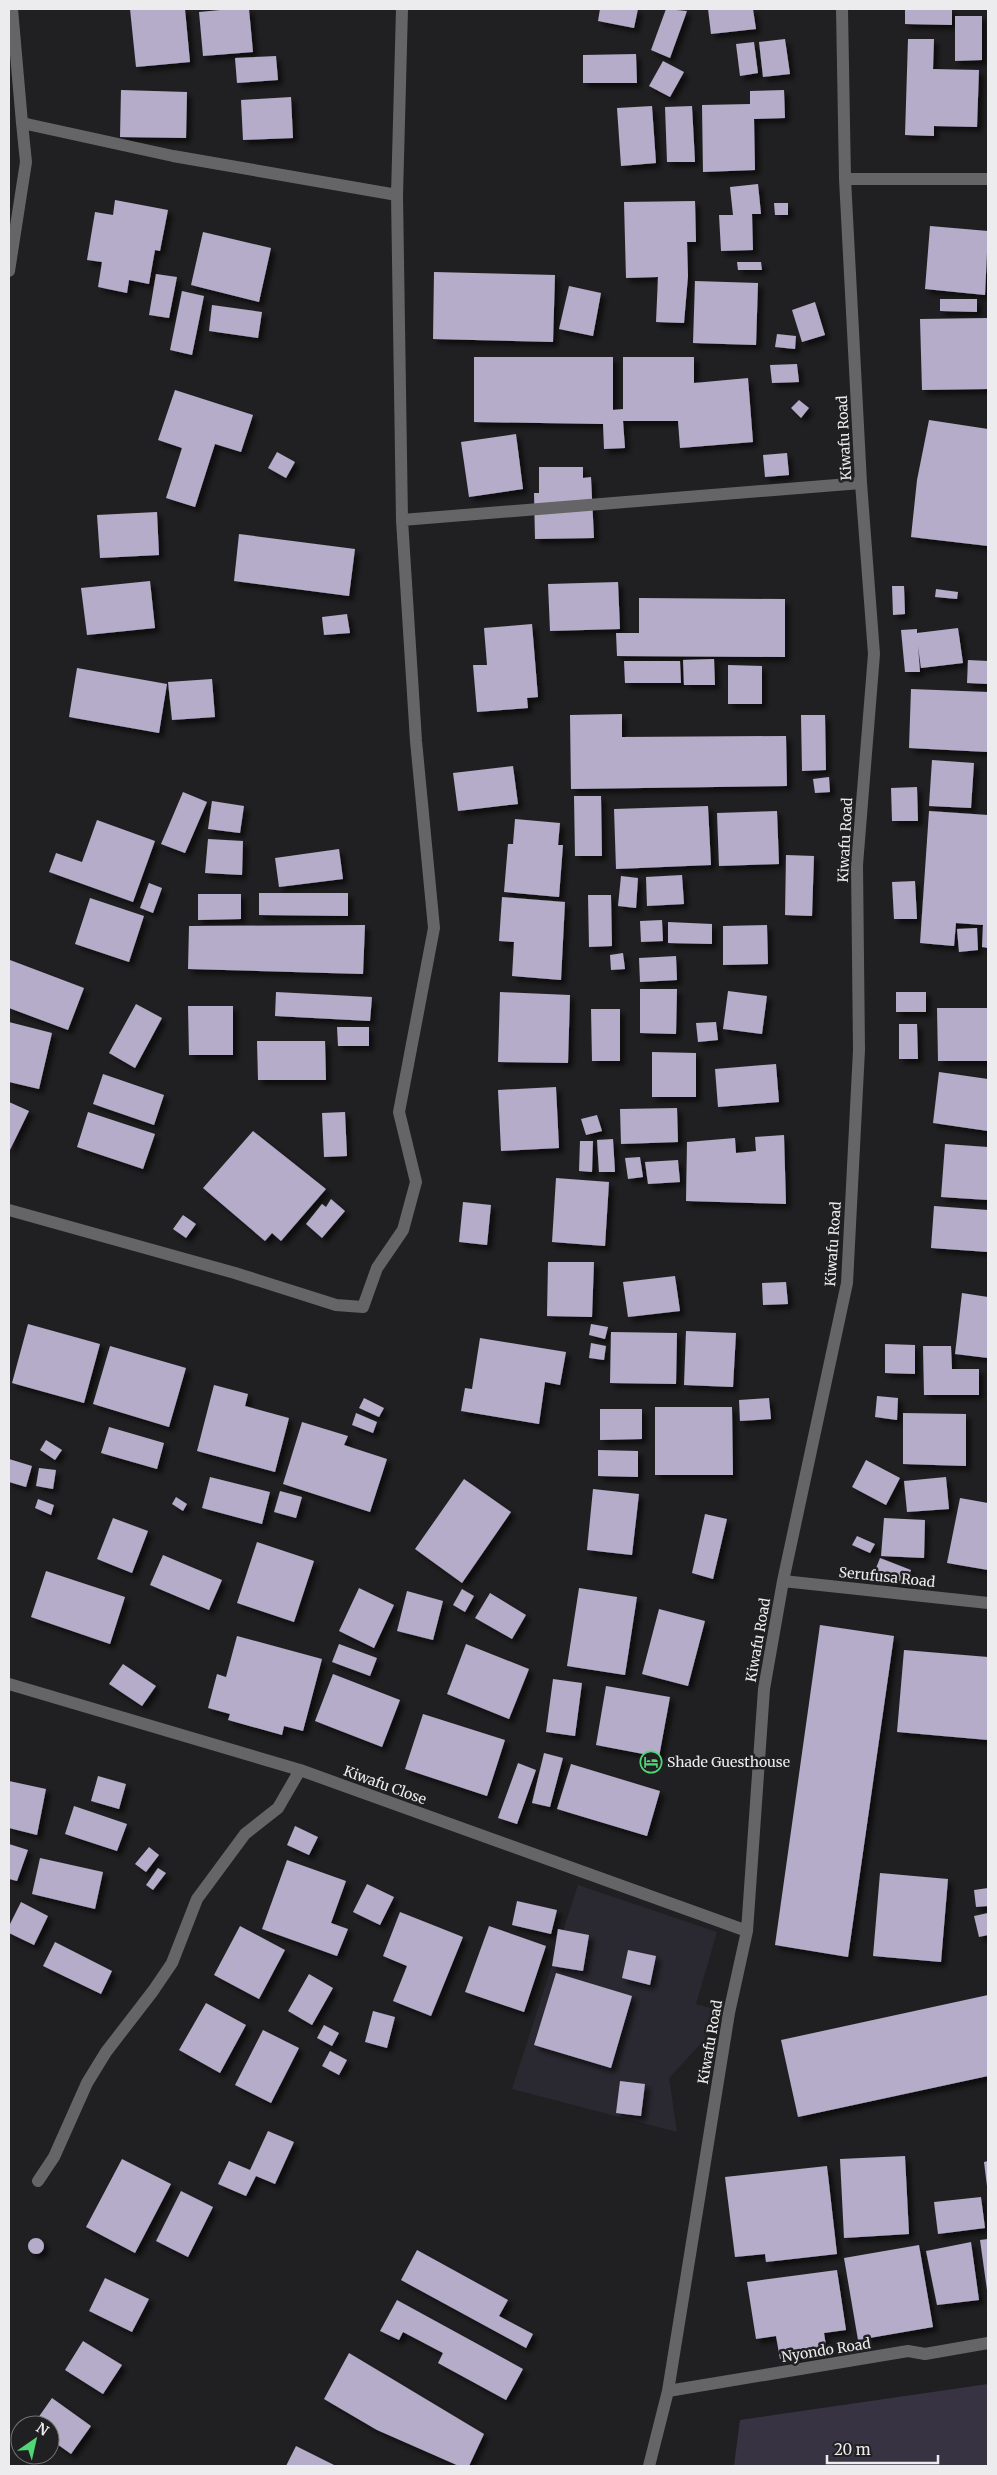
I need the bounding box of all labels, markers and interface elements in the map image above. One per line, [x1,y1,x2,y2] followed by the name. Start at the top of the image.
[833,394,855,481] street label: Kiwafu Road
[834,796,856,883] street label: Kiwafu Road
[821,1200,845,1287] street label: Kiwafu Road
[838,1563,937,1591] street label: Serufusa Road
[742,1596,774,1683] street label: Kiwafu Road
[639,1750,663,1774] hotel icon: Shade Guesthouse
[667,1753,790,1771] place label: Shade Guesthouse
[341,1762,429,1808] street label: Kiwafu Close
[694,1998,726,2085] street label: Kiwafu Road
[780,2334,872,2366] street label: Nyondo Road
[10,2415,60,2465] north arrow
[33,2419,52,2440] text: N
[827,2432,938,2464] scale bar
[834,2440,871,2459] text: 20 m

